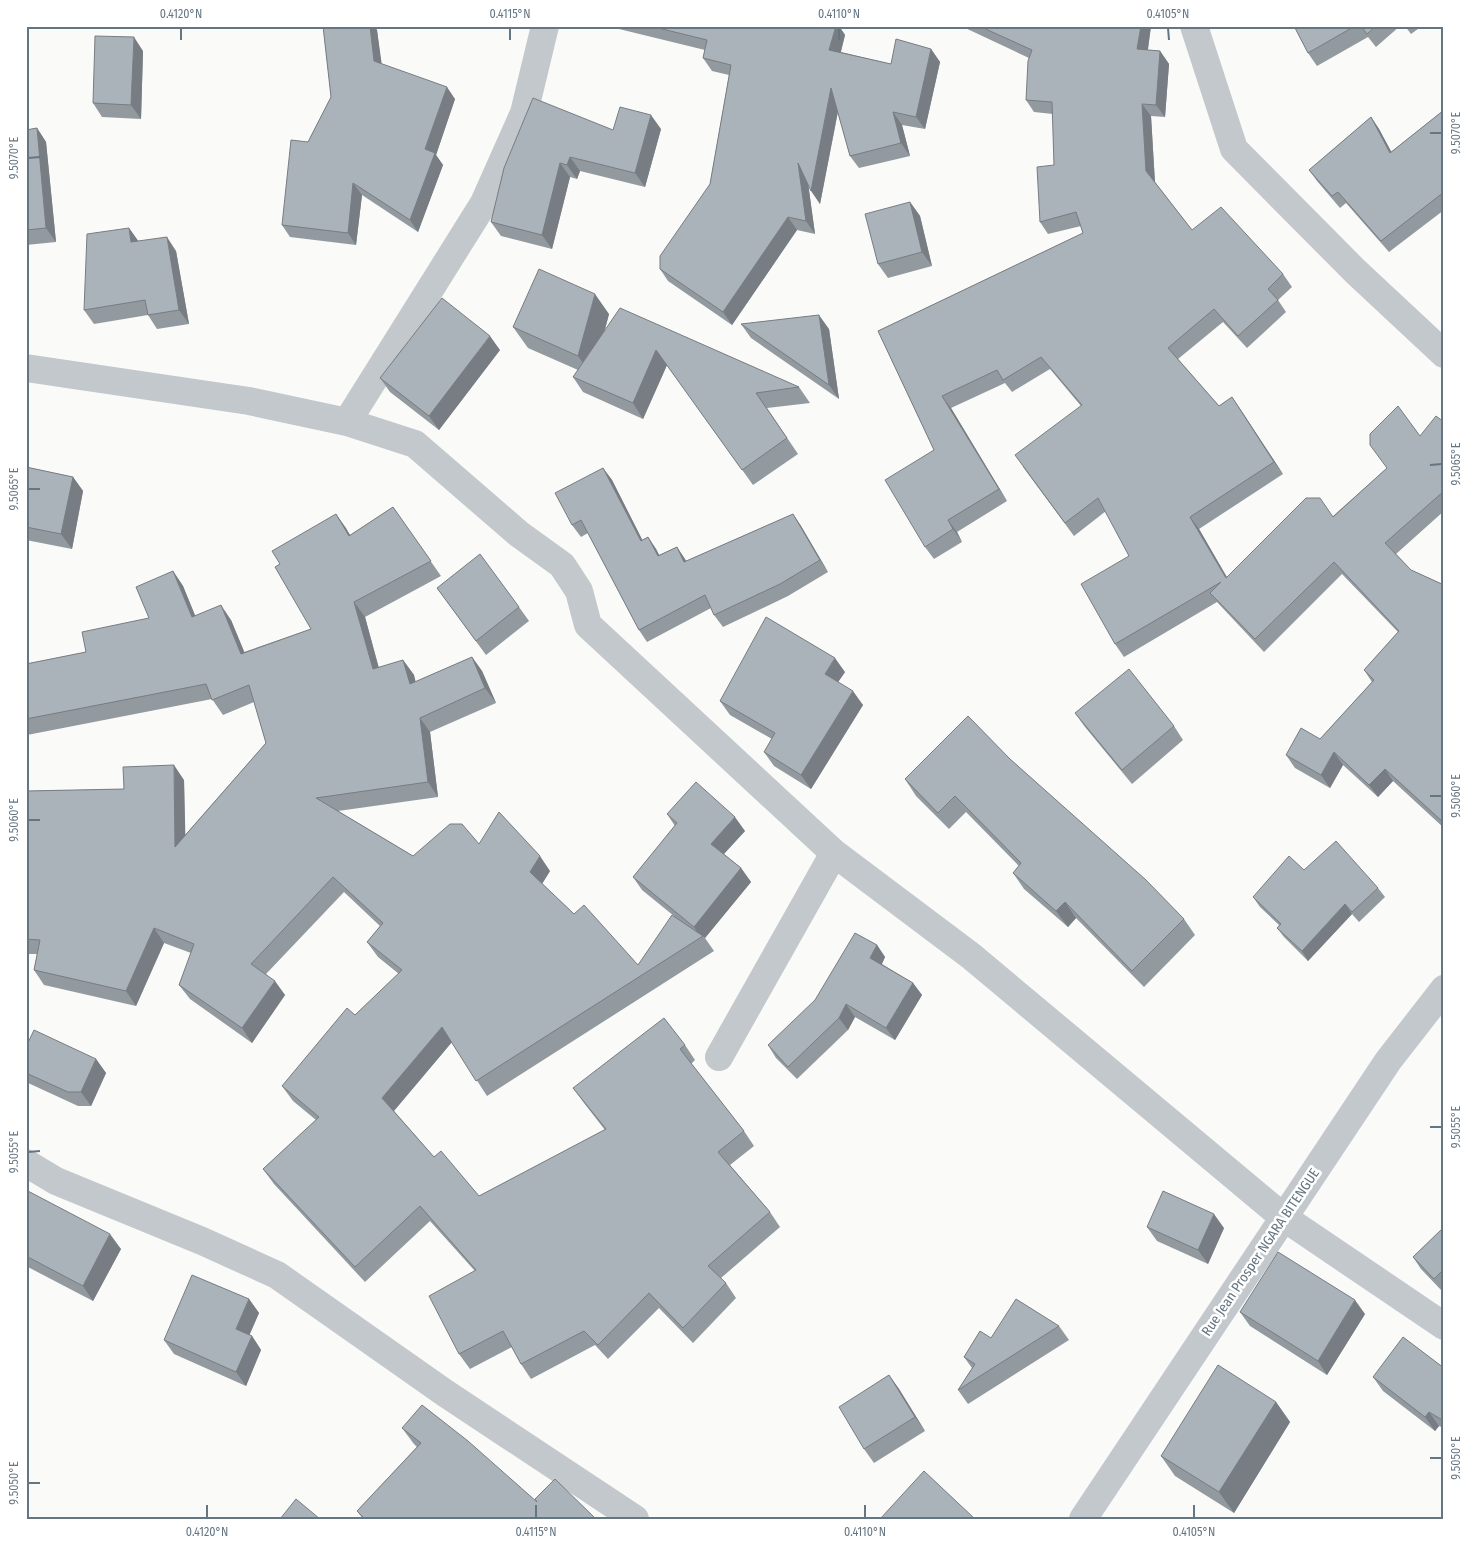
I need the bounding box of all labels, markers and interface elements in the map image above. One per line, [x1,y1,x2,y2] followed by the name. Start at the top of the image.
[160,7,202,21] text: 0.4120°N
[489,7,531,21] text: 0.4115°N
[818,7,860,21] text: 0.4110°N
[1147,7,1189,21] text: 0.4105°N
[1449,111,1463,154] text: 9.5070°E
[7,136,21,179] text: 9.5070°E
[1449,442,1463,485] text: 9.5065°E
[7,467,21,510] text: 9.5065°E
[1449,774,1463,818] text: 9.5060°E
[7,798,21,842] text: 9.5060°E
[1449,1105,1463,1148] text: 9.5055°E
[7,1130,21,1173] text: 9.5055°E
[1198,1165,1323,1339] street label: Rue Jean Prosper NGARA BITENGUE
[1449,1436,1463,1480] text: 9.5050°E
[7,1461,21,1505] text: 9.5050°E
[186,1525,228,1539] text: 0.4120°N
[515,1525,557,1539] text: 0.4115°N
[844,1525,886,1539] text: 0.4110°N
[1173,1525,1215,1539] text: 0.4105°N

